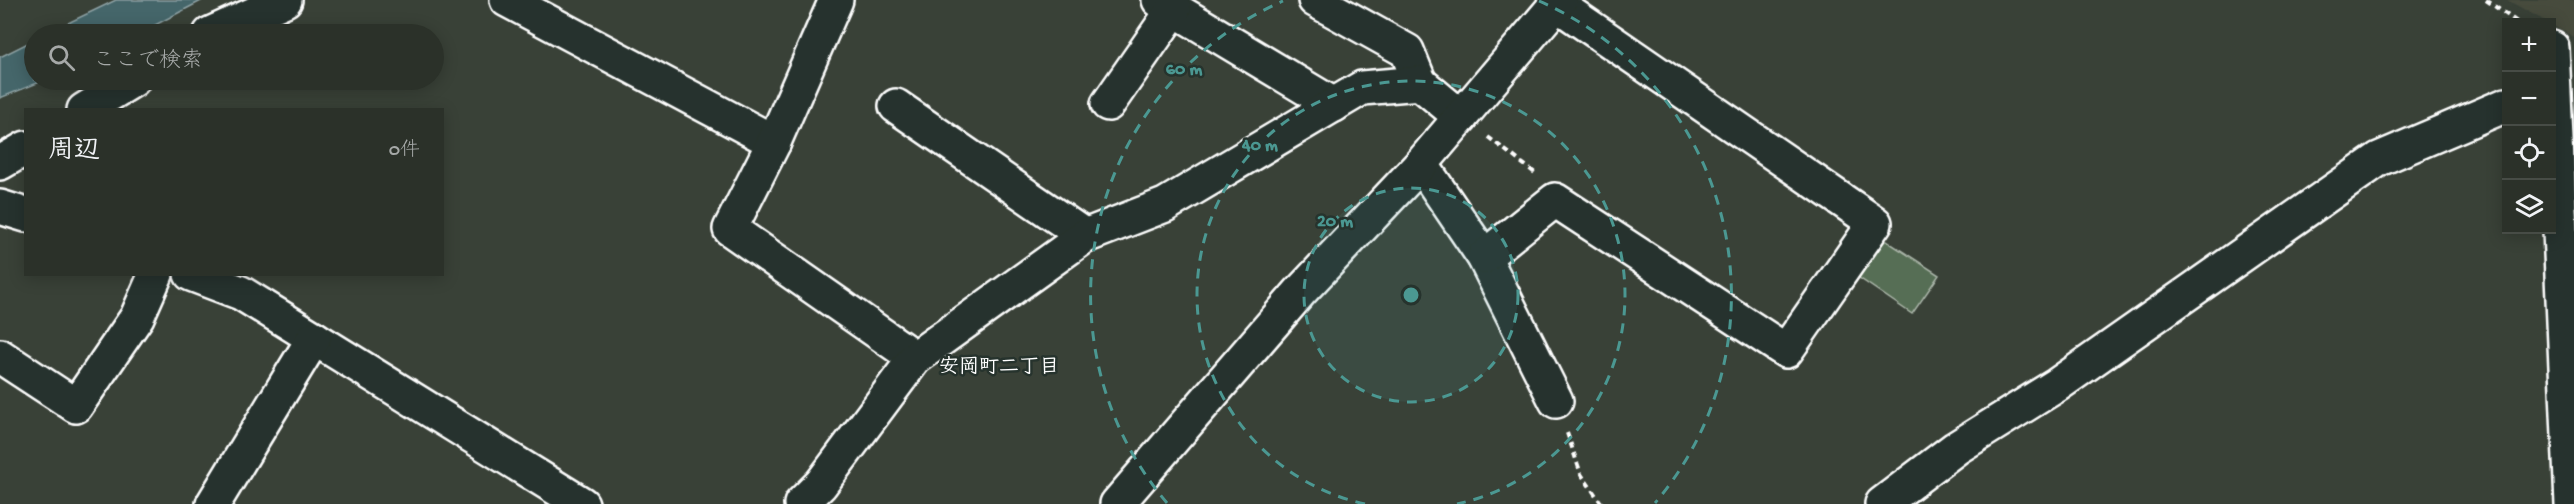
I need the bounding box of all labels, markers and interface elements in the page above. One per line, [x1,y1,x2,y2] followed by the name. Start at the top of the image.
[2502,18,2556,234] map controls
[2502,18,2556,72] button: +
[24,24,444,90] search box
[45,41,78,74] icon: search
[93,49,203,75] text: ここで検索
[1166,60,1202,81] text: 60 m
[2502,72,2556,126] button: −
[2502,126,2556,180] button: locate
[1241,136,1278,157] text: 40 m
[48,137,100,168] text: 周辺
[389,140,420,163] text: 0件
[2502,180,2556,234] button: layers
[1317,212,1353,233] text: 20 m
[1401,285,1421,305] centre of rings
[939,355,1059,380] district label: 安岡町二丁目

